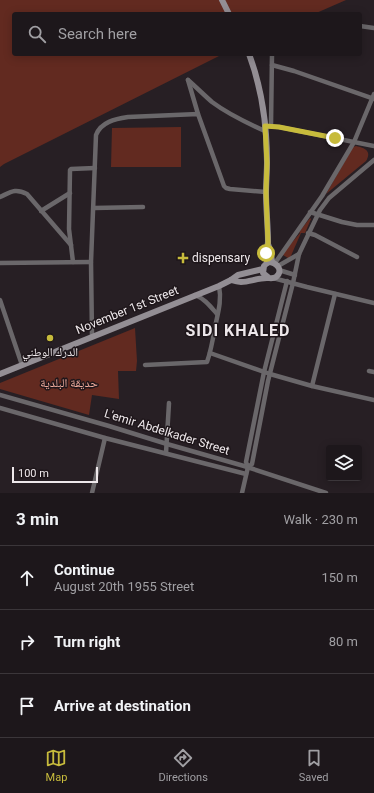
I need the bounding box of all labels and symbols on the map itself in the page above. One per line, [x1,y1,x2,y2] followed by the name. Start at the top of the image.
[326,129,344,147] route end
[257,244,275,262] route start
[192,251,251,265] place label: dispensary
[177,252,189,264] marker: dispensary
[74,283,180,337] street label: November 1st Street
[186,321,291,340] district label: SIDI KHALED
[45,333,55,343] marker: الدرك الوطني
[22,345,78,362] place label: الدرك الوطني
[40,376,98,390] park label: حديقة البلدية
[103,406,231,458] street label: L'emir Abdelkader Street
[12,465,98,484] scale bar

